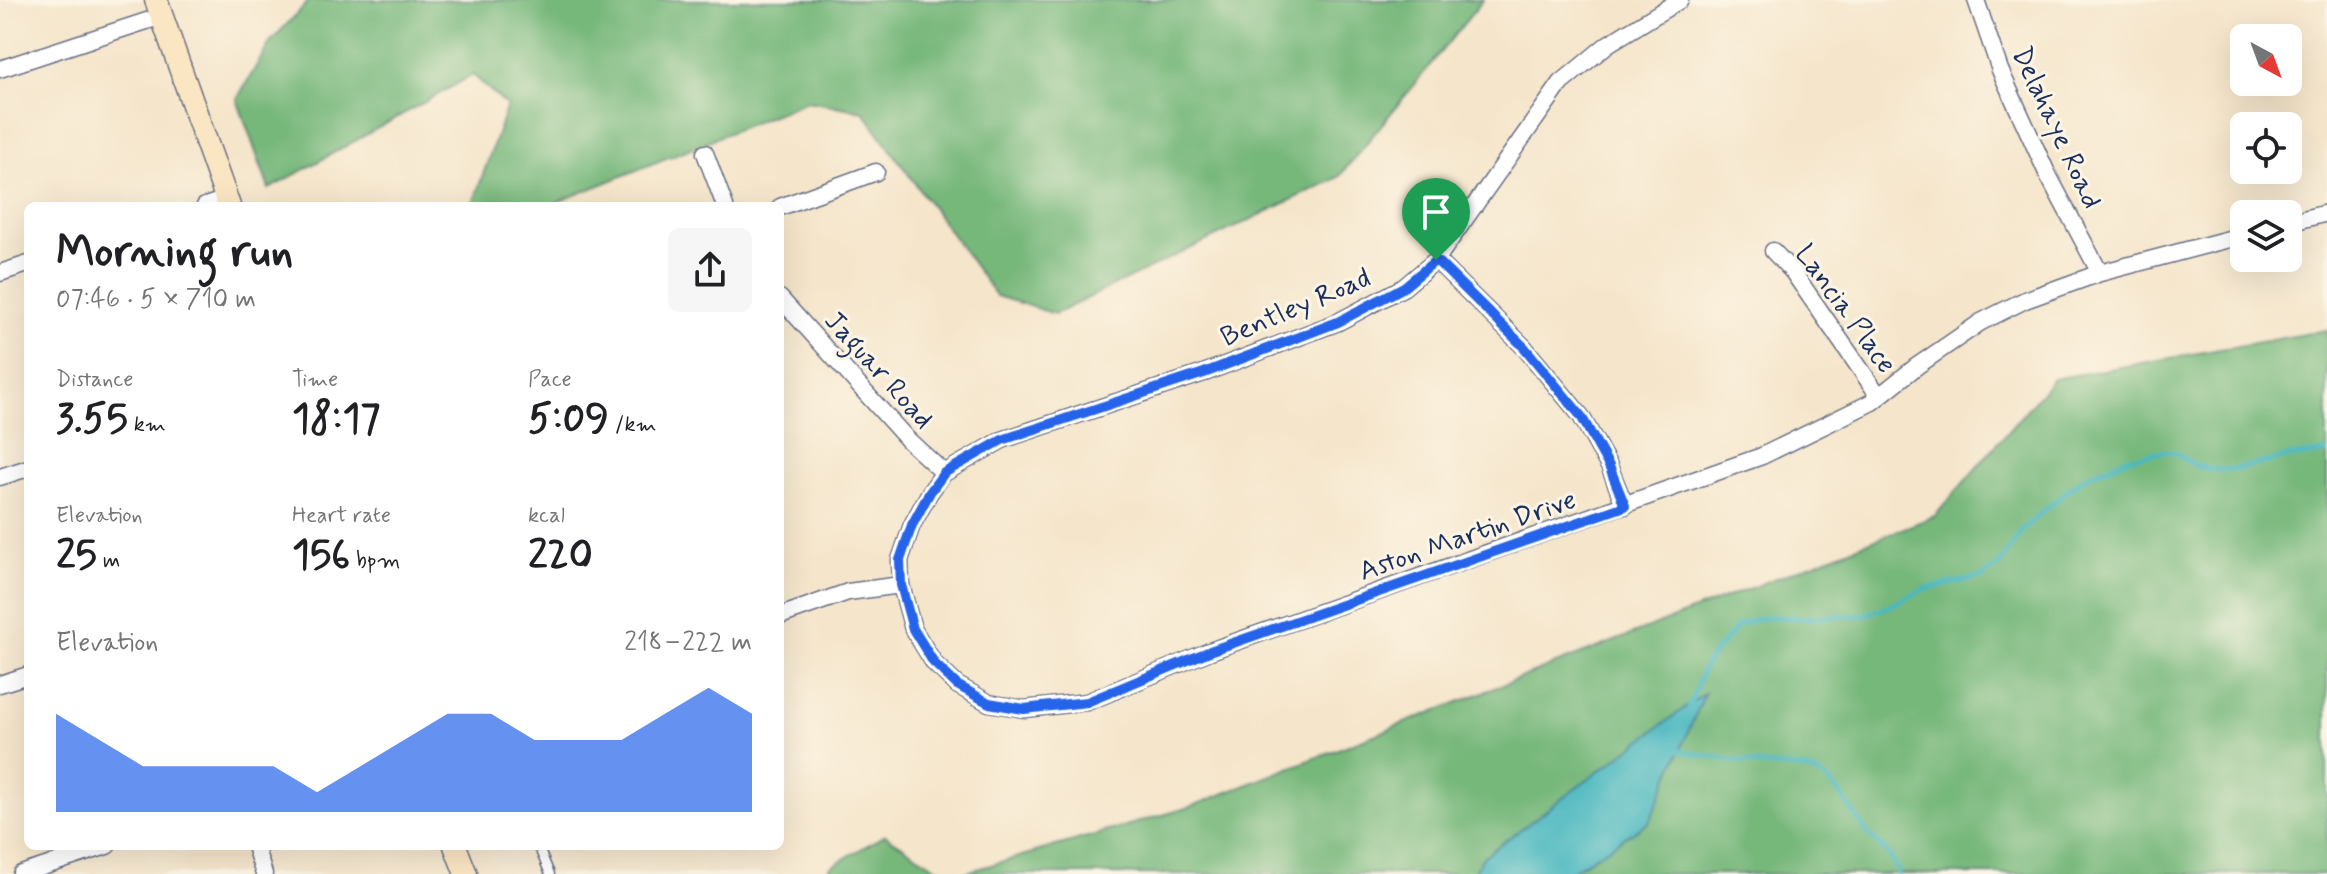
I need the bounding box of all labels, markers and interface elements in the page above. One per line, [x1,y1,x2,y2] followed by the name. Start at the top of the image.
[2230,24,2302,96] north arrow
[2230,24,2302,272] map controls
[2002,41,2109,215] street label: Delahaye Road
[2230,112,2302,184] button: locate
[1402,178,1470,260] pin
[1414,190,1458,234] icon: arrive
[2230,200,2302,272] button: layers
[56,224,293,282] text: Morning run
[668,228,752,312] button: share
[1786,238,1904,381] street label: Lancia Place
[1215,260,1377,357] street label: Bentley Road
[56,283,256,317] text: 07:46 · 5 × 710 m
[813,304,941,440] street label: Jaguar Road
[56,366,133,394] text: Distance
[292,366,338,394] text: Time
[528,366,572,394] text: Pace
[56,394,128,446] text: 3.55
[292,394,380,446] text: 18:17
[528,394,609,446] text: 5:09
[128,411,166,439] text: km
[609,411,657,439] text: /km
[1354,482,1581,591] street label: Aston Martin Drive
[56,502,143,530] text: Elevation
[292,502,391,530] text: Heart rate
[528,502,565,530] text: kcal
[56,530,97,582] text: 25
[292,530,350,582] text: 156
[528,530,593,582] text: 220
[97,547,120,575] text: m
[350,547,400,575] text: bpm
[56,626,158,660] text: Elevation
[624,626,752,660] text: 218–222 m

